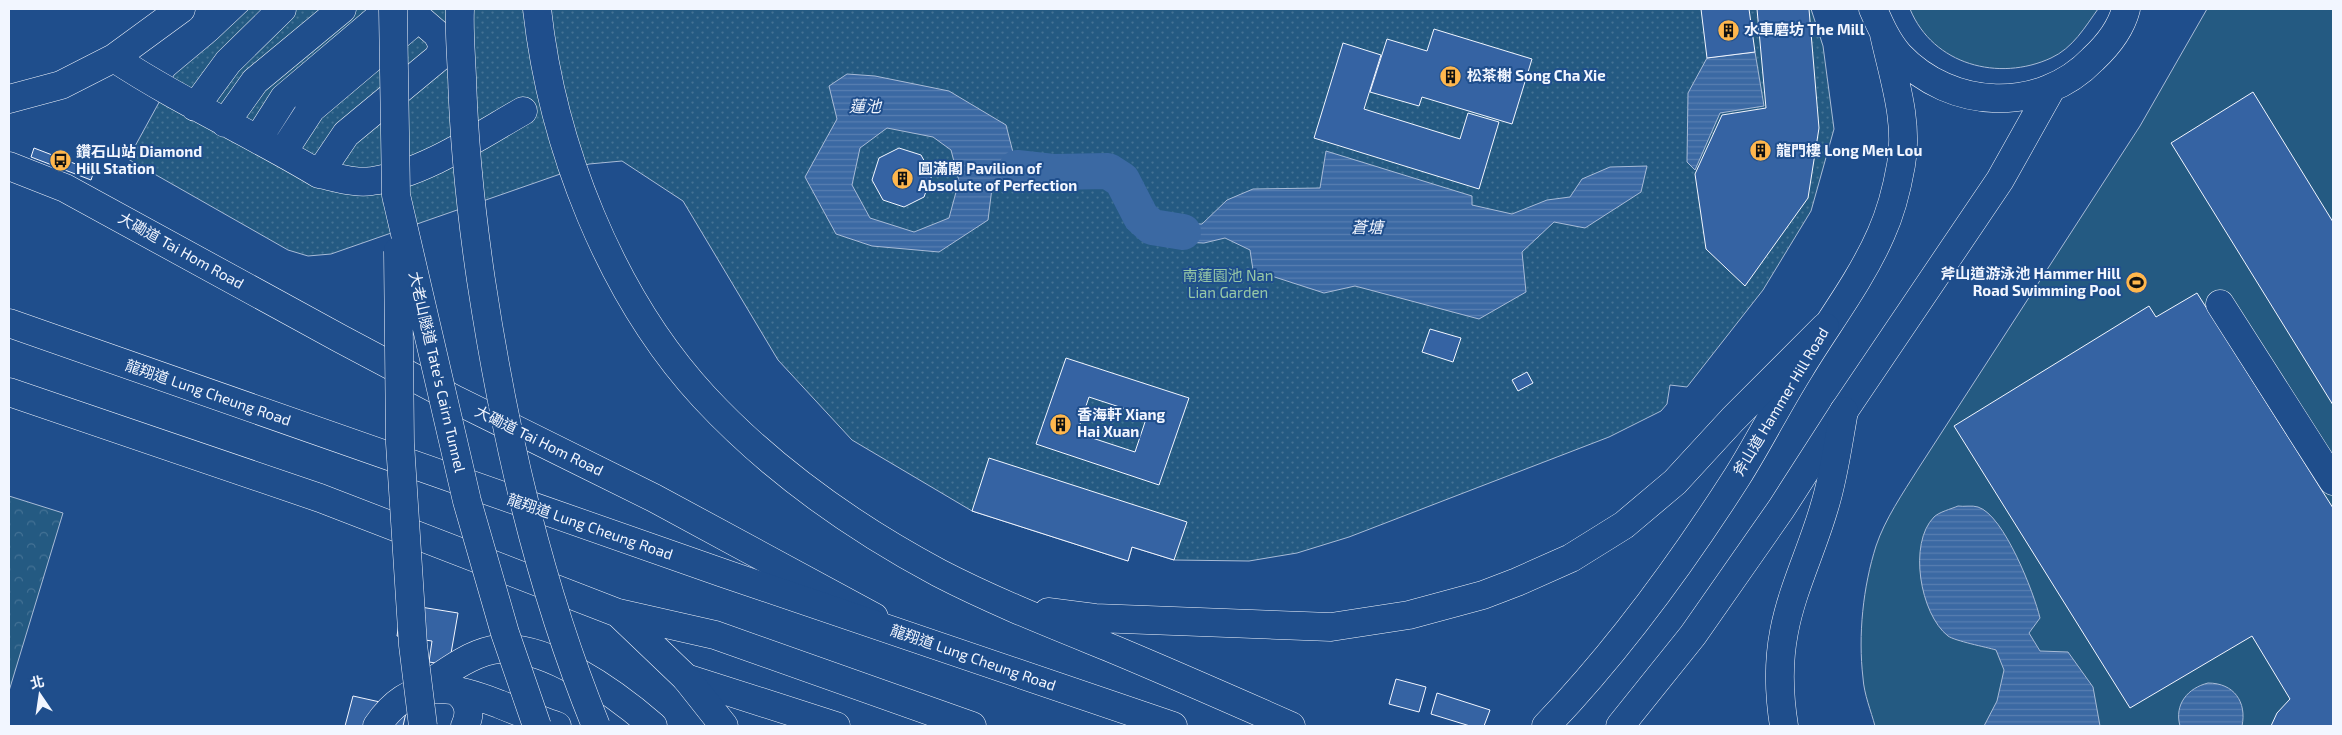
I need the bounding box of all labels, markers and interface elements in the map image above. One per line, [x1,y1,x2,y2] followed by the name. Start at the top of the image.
[1716,18,1740,42] building icon: 水車磨坊 The Mill
[1744,20,1865,38] place label: 水車磨坊 The Mill
[1439,64,1463,88] building icon: 松茶榭 Song Cha Xie
[1467,66,1606,84] place label: 松茶榭 Song Cha Xie
[849,96,883,115] water label: 蓮池
[1748,139,1772,163] building icon: 龍門樓 Long Men Lou
[1776,141,1922,159] place label: 龍門樓 Long Men Lou
[76,142,202,177] place label: 鑽石山站 Diamond Hill Station
[48,149,72,173] bus stop icon: 鑽石山站 Diamond Hill Station
[918,159,1077,194] place label: 圓滿閣 Pavilion of Absolute of Perfection
[890,166,914,190] building icon: 圓滿閣 Pavilion of Absolute of Perfection
[116,208,247,292] street label: 大磡道 Tai Hom Road
[1351,217,1386,236] water label: 蒼塘
[1940,264,2121,299] place label: 斧山道游泳池 Hammer Hill Road Swimming Pool
[1183,266,1273,301] park label: 南蓮園池 Nan Lian Garden
[406,270,470,475] street label: 大老山隧道 Tate's Cairn Tunnel
[2125,271,2149,295] sports icon: 斧山道游泳池 Hammer Hill Road Swimming Pool
[1729,324,1832,479] street label: 斧山道 Hammer Hill Road
[123,355,293,429] street label: 龍翔道 Lung Cheung Road
[472,401,607,479] street label: 大磡道 Tai Hom Road
[1077,405,1166,440] place label: 香海軒 Xiang Hai Xuan
[1049,412,1073,436] building icon: 香海軒 Xiang Hai Xuan
[505,489,675,563] street label: 龍翔道 Lung Cheung Road
[888,620,1058,694] street label: 龍翔道 Lung Cheung Road
[15,670,65,720] north arrow
[28,672,46,692] text: 北

